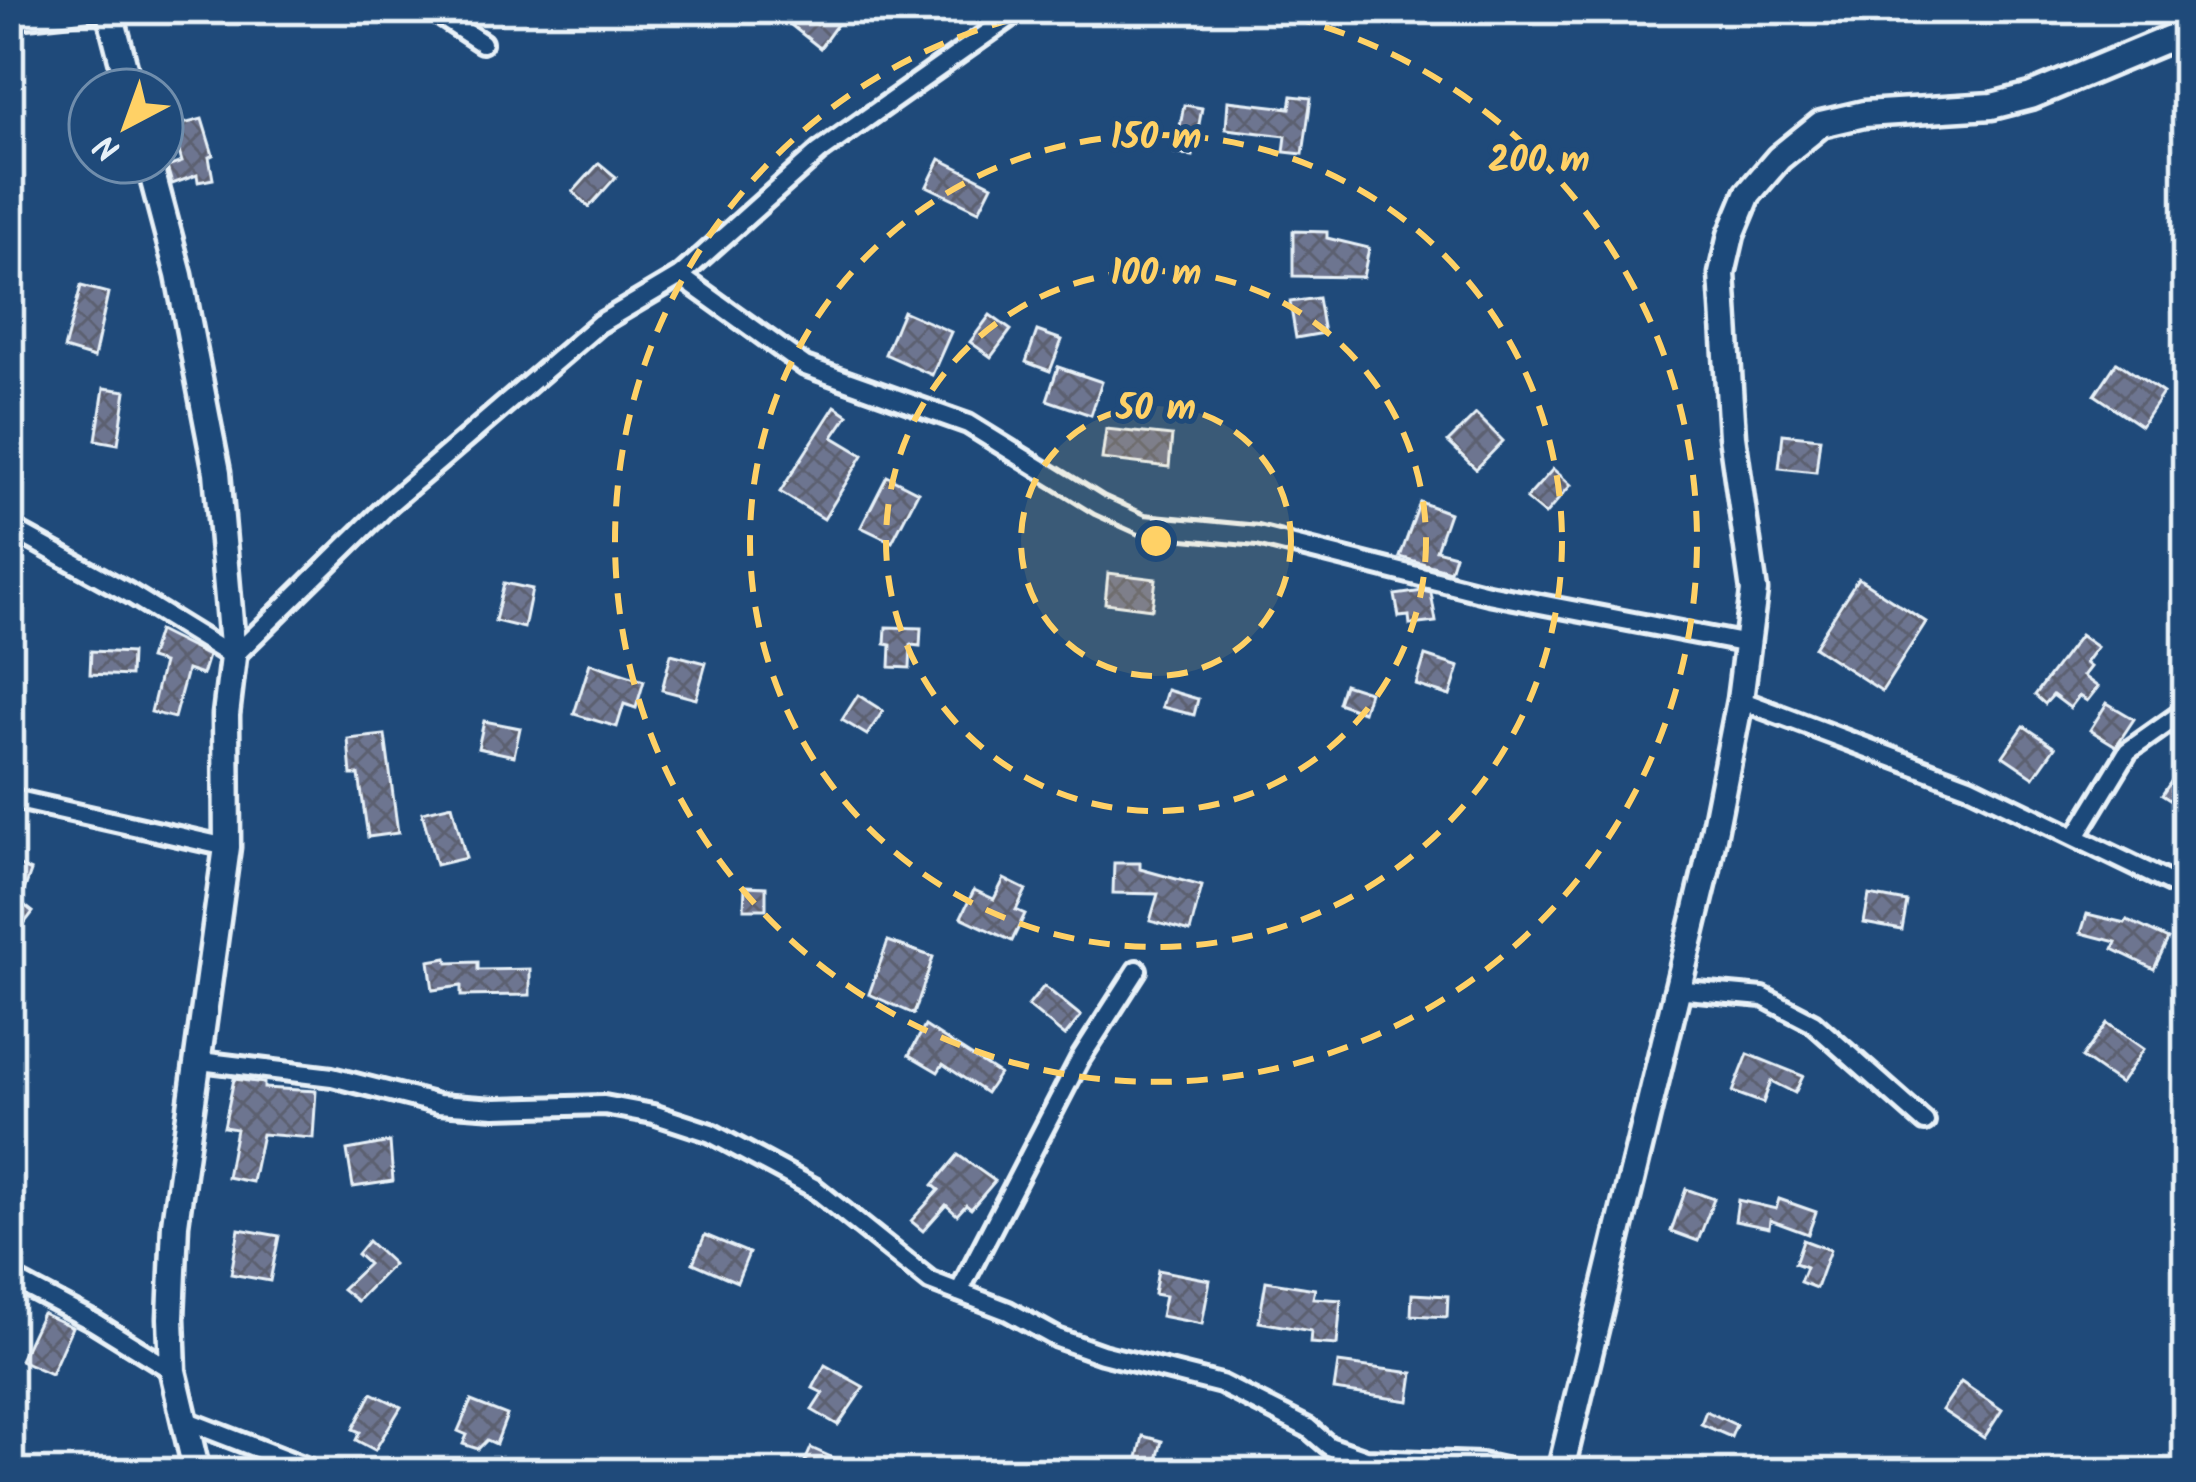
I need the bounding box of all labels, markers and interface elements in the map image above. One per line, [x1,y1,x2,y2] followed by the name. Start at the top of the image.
[66,66,186,186] north arrow
[1111,110,1201,167] text: 150 m
[83,119,134,173] text: N
[1488,133,1590,190] text: 200 m
[1110,246,1202,303] text: 100 m
[1115,381,1196,438] text: 50 m
[1135,520,1177,562] centre of rings

